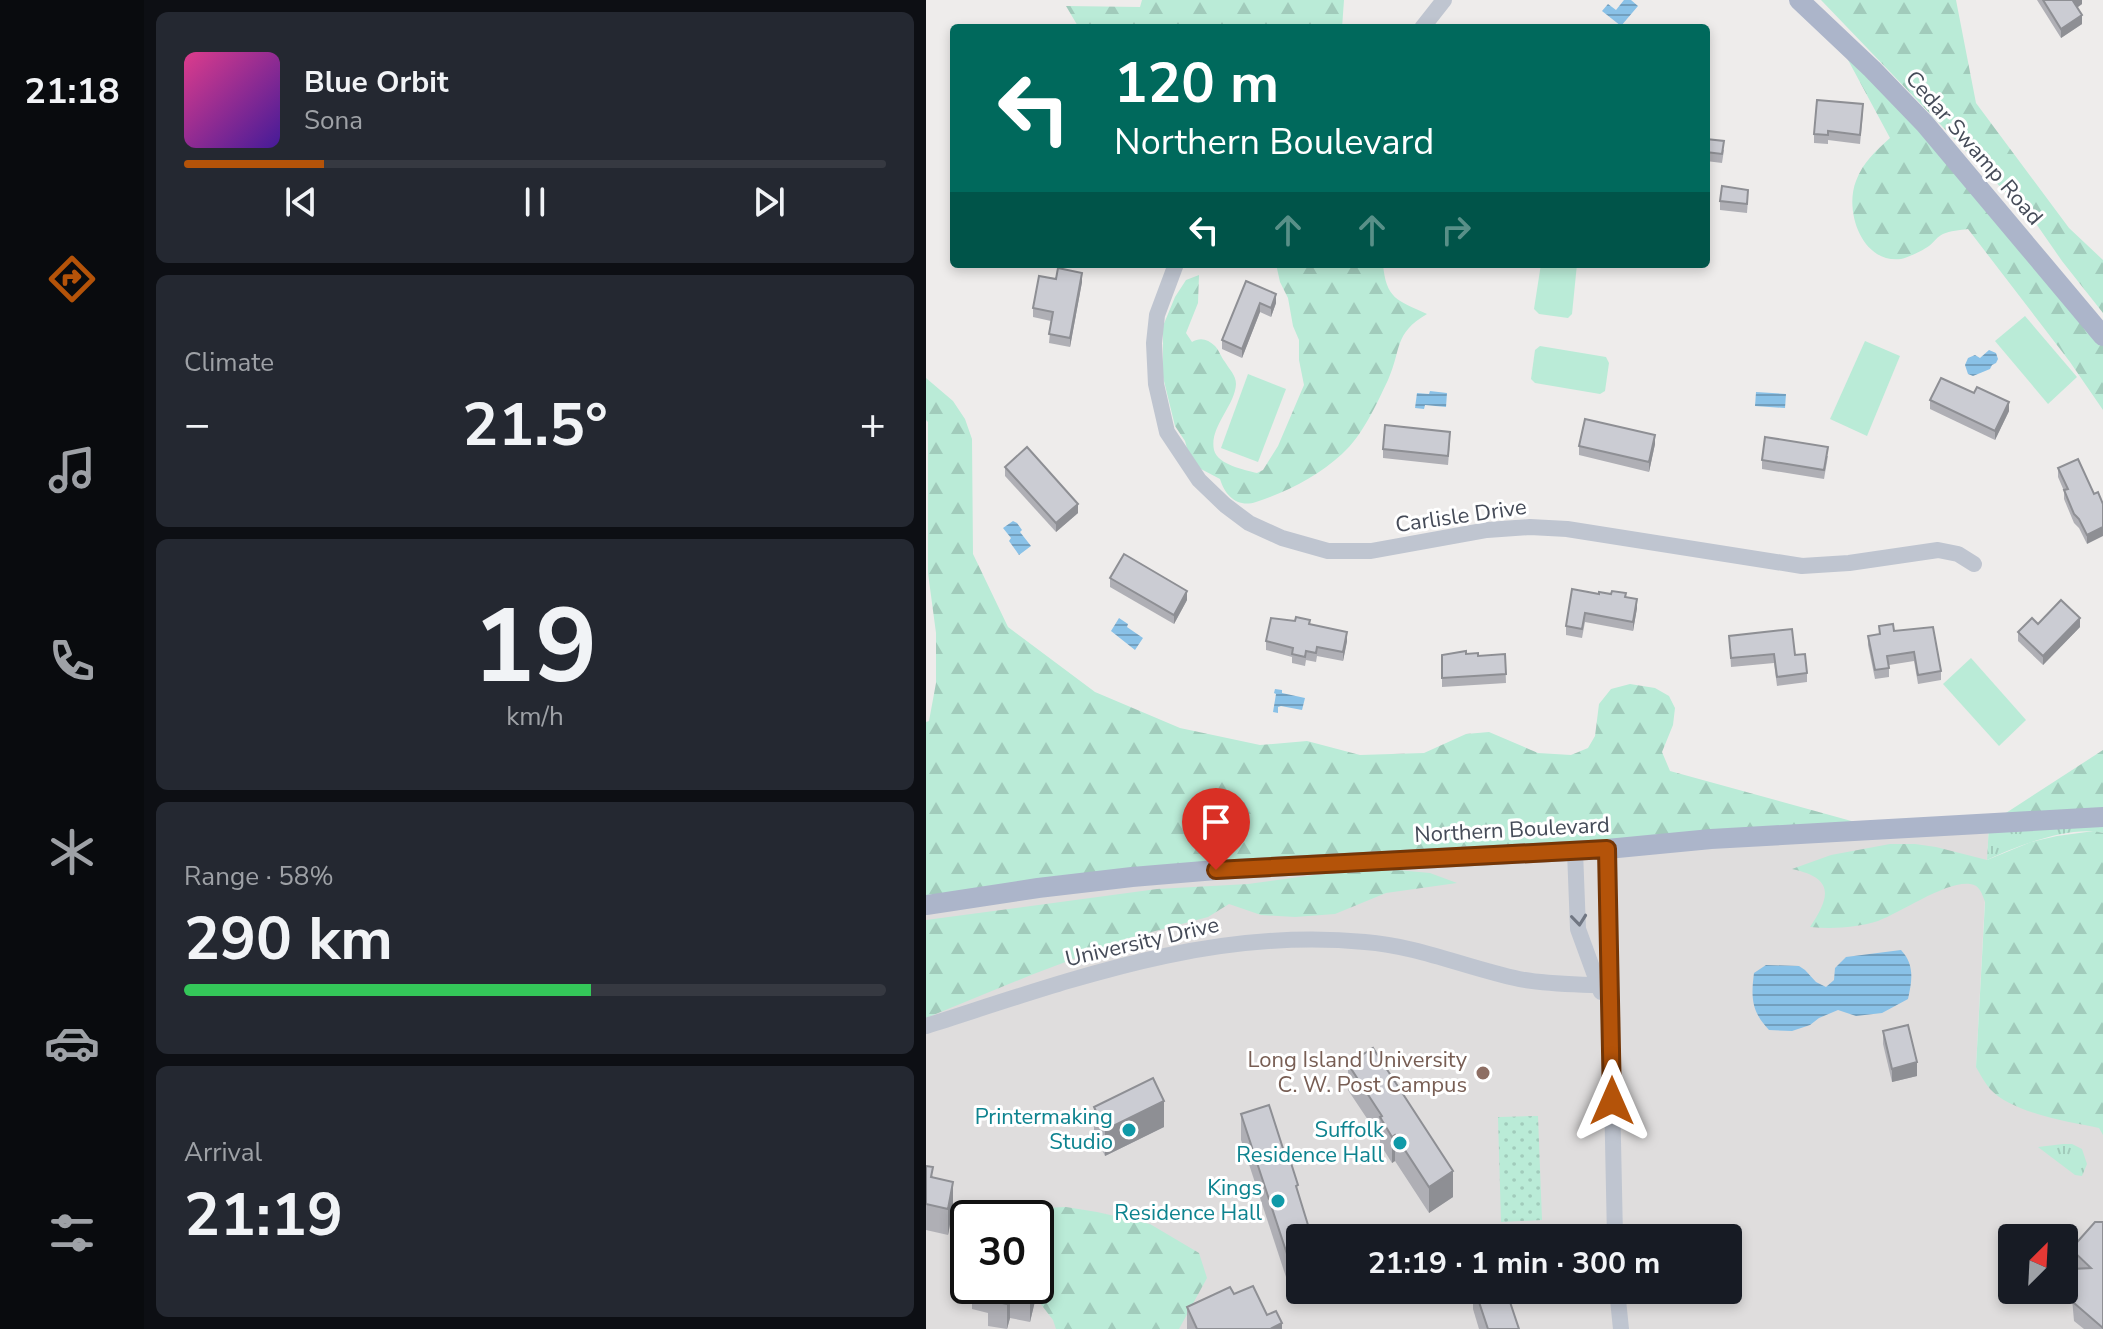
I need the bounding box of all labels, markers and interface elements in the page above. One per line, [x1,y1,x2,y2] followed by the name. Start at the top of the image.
[1114,45,1279,122] text: 120 m
[982,56,1086,160] icon: left
[304,62,448,103] text: Blue Orbit
[1899,64,2049,232] street label: Cedar Swamp Road
[24,67,120,116] text: 21:18
[304,103,363,138] text: Sona
[1114,118,1434,167] text: Northern Boulevard
[279,180,323,224] icon: previous
[513,180,557,224] icon: pause
[747,180,791,224] icon: next
[1182,208,1226,252] icon: left
[1266,208,1310,252] icon: ahead
[1350,208,1394,252] icon: ahead
[1434,208,1478,252] icon: right
[44,251,100,307] icon: directions
[184,345,274,380] text: Climate
[462,384,608,466] text: 21.5°
[184,395,210,455] text: −
[860,395,886,455] text: +
[44,442,100,498] icon: music
[1393,492,1529,540] street label: Carlisle Drive
[473,576,597,718] text: 19
[44,633,100,689] icon: phone
[506,699,564,734] text: km/h
[1182,788,1250,870] pin
[1194,800,1238,844] icon: arrive
[1414,810,1610,850] street label: Northern Boulevard
[44,824,100,880] icon: climate
[184,859,334,894] text: Range · 58%
[184,898,393,980] text: 290 km
[1062,910,1222,974] street label: University Drive
[1570,914,1587,927] one-way arrow
[44,1015,100,1071] icon: car
[1247,1045,1468,1100] place label: Long Island University C. W. Post Campus
[1570,1059,1654,1143] position arrow
[1474,1064,1492,1082] marker: Long Island University C. W. Post Campus
[975,1102,1113,1157] place label: Printermaking Studio
[1236,1115,1385,1170] place label: Suffolk Residence Hall
[1120,1121,1138,1139] marker: Printermaking Studio
[1391,1134,1409,1152] marker: Suffolk Residence Hall
[184,1135,262,1170] text: Arrival
[1114,1173,1262,1228] place label: Kings Residence Hall
[184,1174,343,1256] text: 21:19
[1269,1192,1287,1210] marker: Kings Residence Hall
[950,1200,1054,1304] speed limit sign: 30
[44,1205,100,1261] icon: filters
[1998,1224,2078,1304] north arrow
[1998,1224,2078,1304] map controls
[1368,1243,1660,1284] text: 21:19 · 1 min · 300 m

